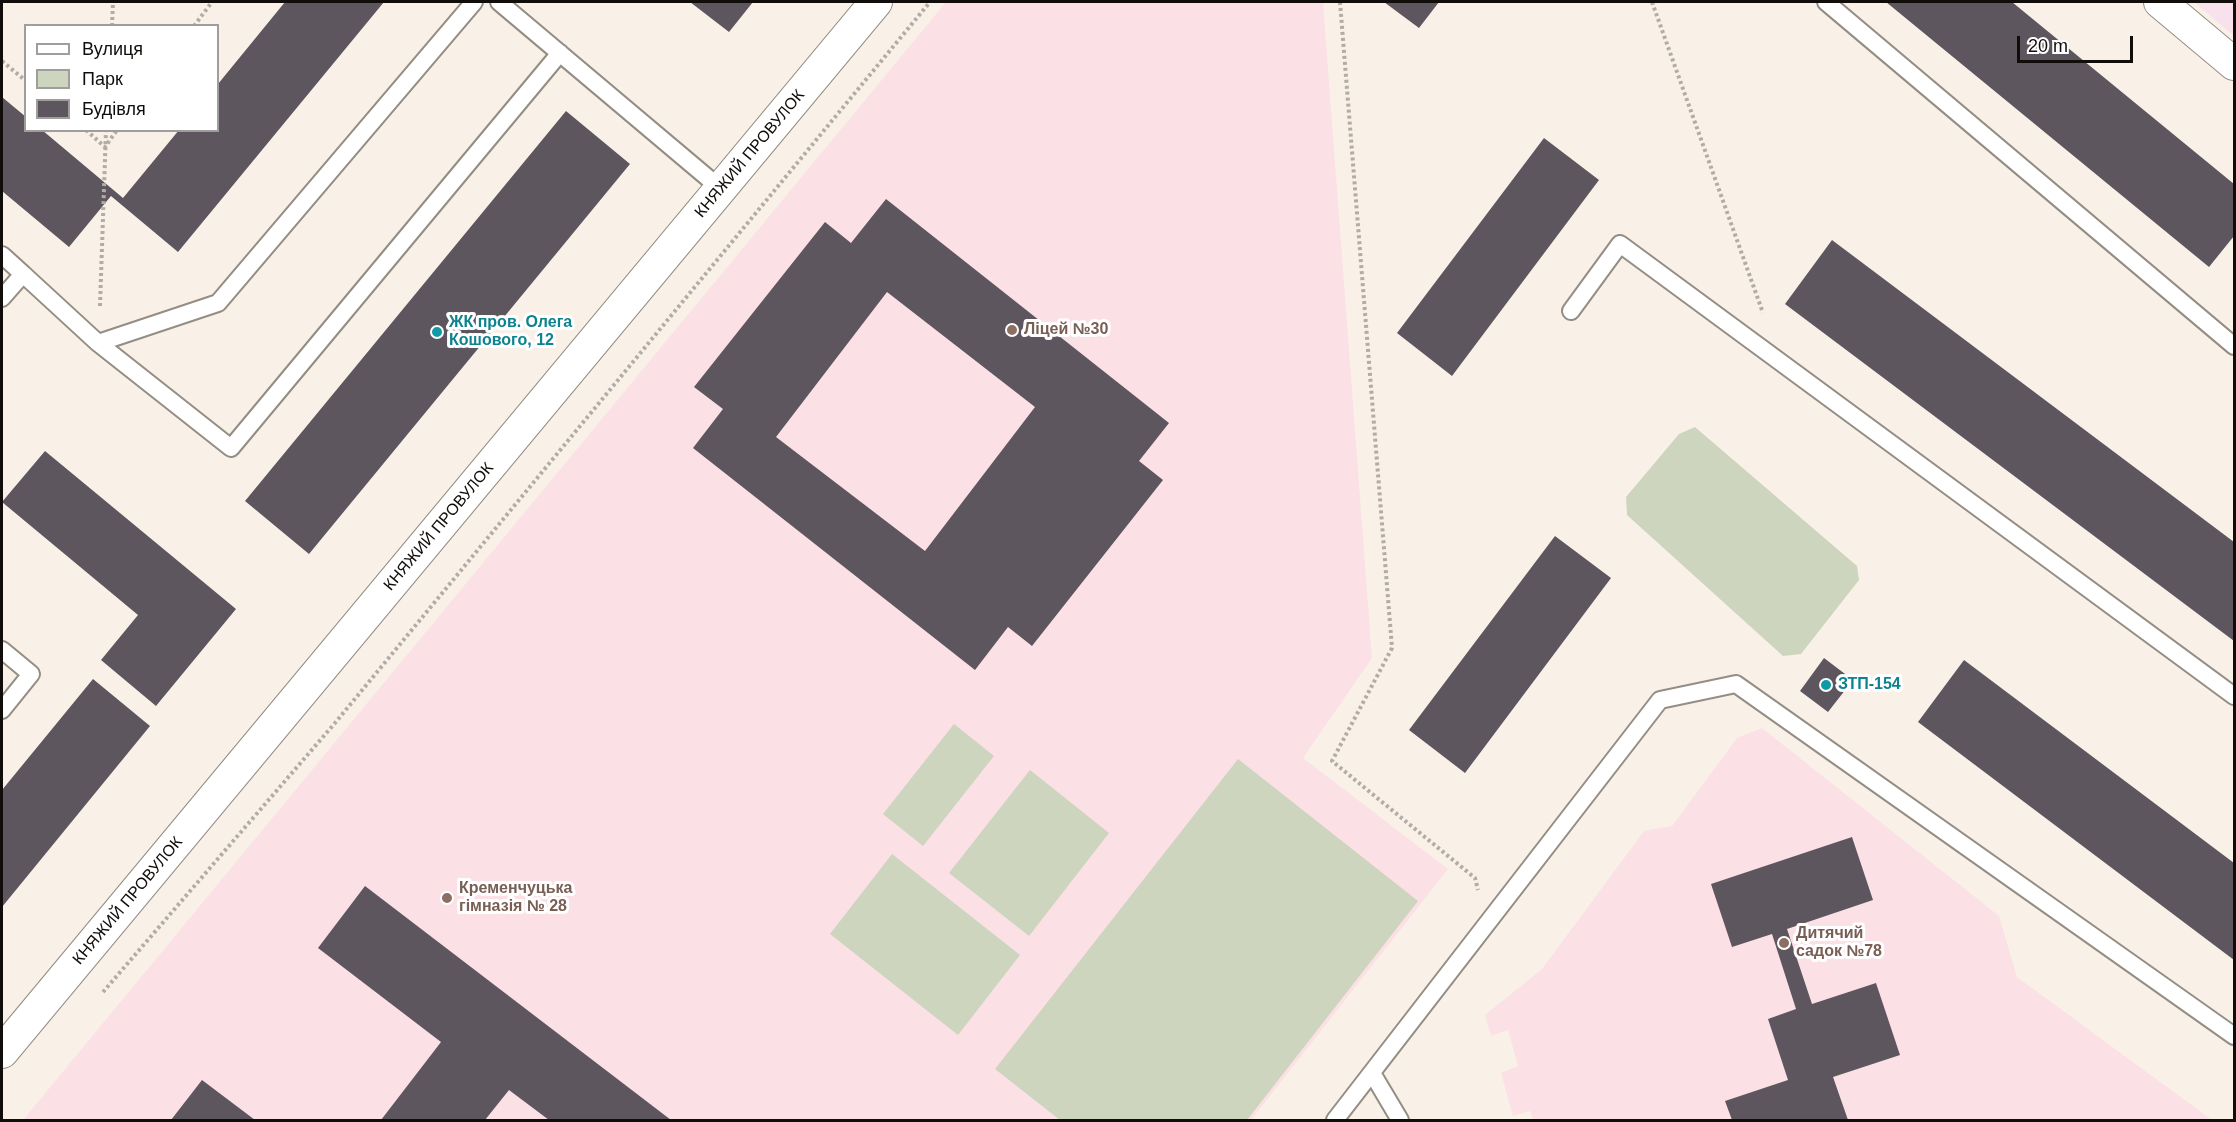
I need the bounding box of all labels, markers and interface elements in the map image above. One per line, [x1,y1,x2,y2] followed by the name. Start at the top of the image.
[24,24,219,132] legend
[2020,24,2136,62] scale bar
[2028,36,2068,56] text: 20 m
[82,39,143,59] text: Вулиця
[82,69,123,89] text: Парк
[691,86,809,222] street label: КНЯЖИЙ ПРОВУЛОК
[82,99,146,119] text: Будівля
[449,313,572,351] place label: ЖК пров. Олега Кошового, 12
[1024,320,1108,340] place label: Ліцей №30
[1005,323,1019,337] marker: Ліцей №30
[430,325,444,339] marker: ЖК пров. Олега Кошового, 12
[380,459,498,595] street label: КНЯЖИЙ ПРОВУЛОК
[1838,675,1901,695] place label: ЗТП-154
[1819,678,1833,692] marker: ЗТП-154
[69,833,187,969] street label: КНЯЖИЙ ПРОВУЛОК
[459,879,572,917] place label: Кременчуцька гімназія № 28
[440,891,454,905] marker: Кременчуцька гімназія № 28
[1796,924,1882,962] place label: Дитячий садок №78
[1777,936,1791,950] marker: Дитячий садок №78

